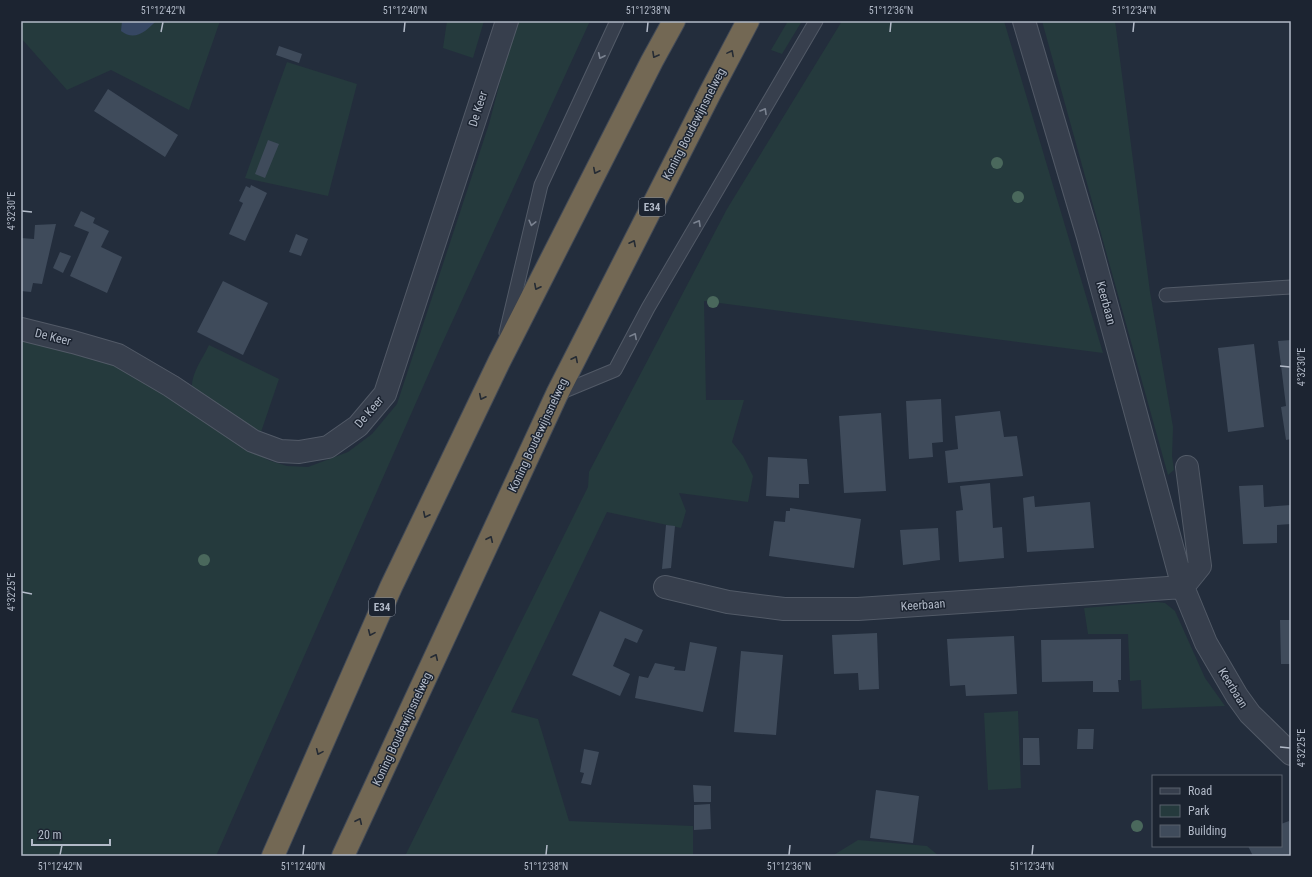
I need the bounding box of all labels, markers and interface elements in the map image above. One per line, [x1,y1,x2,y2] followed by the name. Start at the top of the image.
[141,5,185,16] text: 51°12'42"N
[383,5,427,16] text: 51°12'40"N
[626,5,670,16] text: 51°12'38"N
[869,5,913,16] text: 51°12'36"N
[1112,5,1156,16] text: 51°12'34"N
[727,49,734,57] one-way arrow
[652,51,660,58] one-way arrow
[598,52,606,60] one-way arrow
[660,66,728,182] street label: Koning Boudewijnsnelweg
[466,89,490,129] street label: De Keer
[759,108,766,115] one-way arrow
[593,167,601,174] one-way arrow
[6,192,17,230] text: 4°32'30"E
[639,198,665,216] road number: E34
[529,220,537,226] one-way arrow
[694,220,701,227] one-way arrow
[629,240,636,247] one-way arrow
[1093,280,1119,326] street label: Keerbaan
[534,282,542,290] one-way arrow
[34,326,73,348] street label: De Keer
[629,333,636,340] one-way arrow
[1296,348,1307,386] text: 4°32'30"E
[570,356,577,363] one-way arrow
[506,376,570,494] street label: Koning Boudewijnsnelweg
[352,393,386,430] street label: De Keer
[479,393,487,401] one-way arrow
[423,510,431,518] one-way arrow
[485,536,493,543] one-way arrow
[6,573,17,611] text: 4°32'25"E
[900,596,946,614] street label: Keerbaan
[369,598,395,616] road number: E34
[368,628,376,636] one-way arrow
[430,654,438,661] one-way arrow
[1215,665,1251,711] street label: Keerbaan
[370,670,434,788] street label: Koning Boudewijnsnelweg
[1296,729,1307,767] text: 4°32'25"E
[315,748,323,755] one-way arrow
[1152,775,1282,847] legend
[1188,784,1212,798] text: Road
[1188,804,1210,818] text: Park
[354,817,362,825] one-way arrow
[32,821,110,847] scale bar
[1188,824,1226,838] text: Building
[38,828,62,842] text: 20 m
[38,861,82,872] text: 51°12'42"N
[281,861,325,872] text: 51°12'40"N
[524,861,568,872] text: 51°12'38"N
[767,861,811,872] text: 51°12'36"N
[1010,861,1054,872] text: 51°12'34"N

